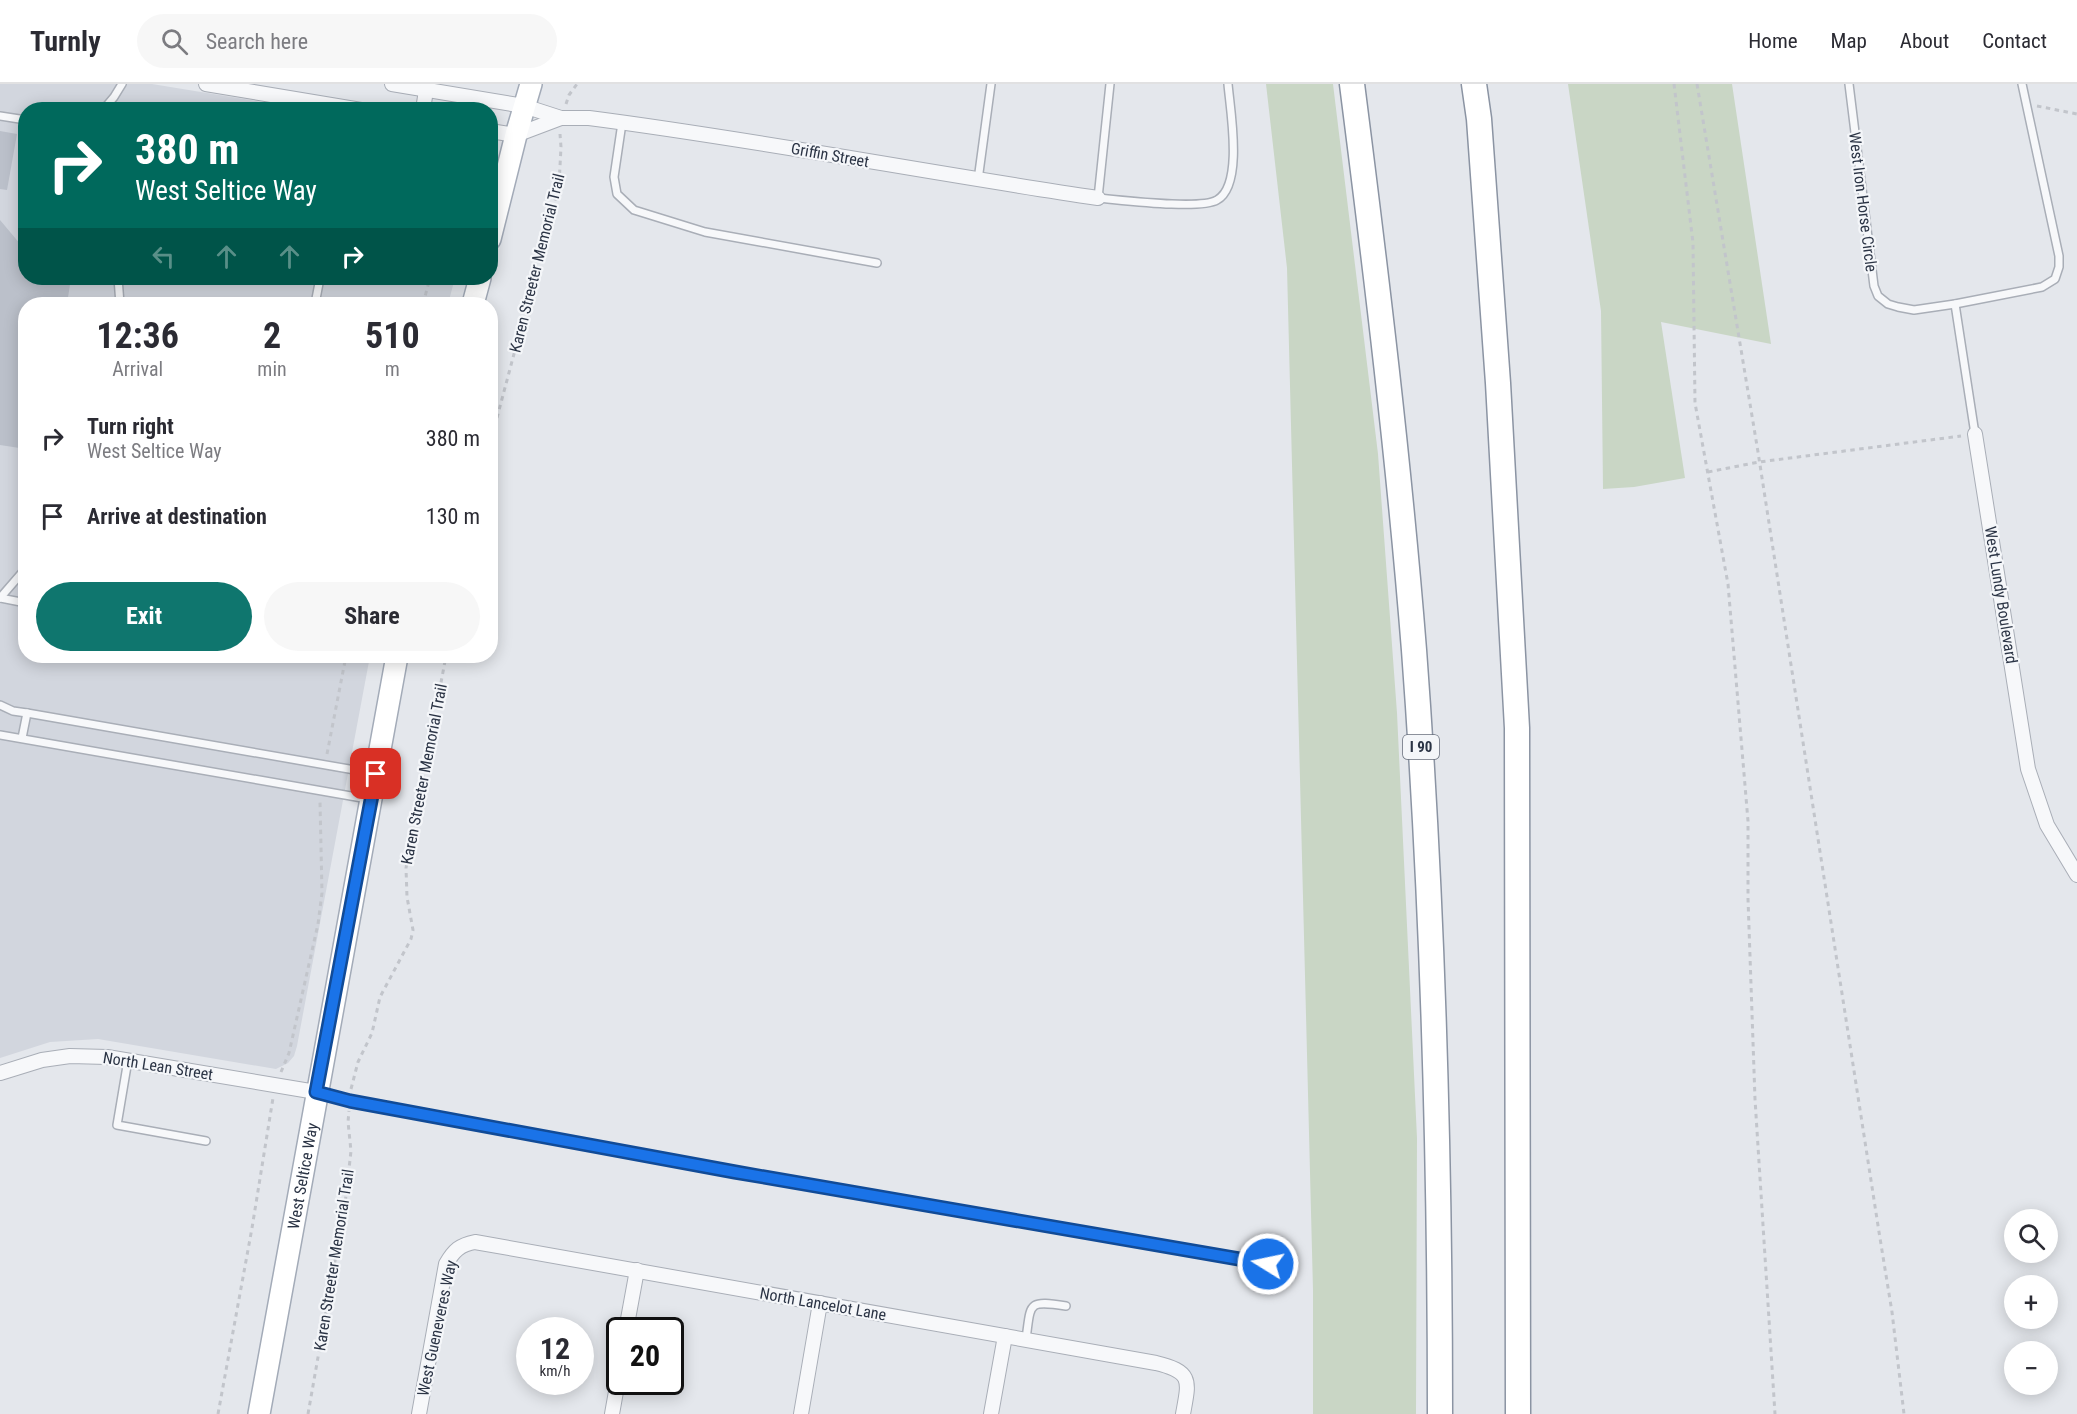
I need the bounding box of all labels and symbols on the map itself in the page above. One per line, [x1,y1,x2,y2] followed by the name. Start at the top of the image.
[1845,131,1881,273] street label: West Iron Horse Circle
[790,139,871,171] street label: Griffin Street
[506,172,568,354] street label: Karen Streeter Memorial Trail
[1981,525,2021,665] street label: West Lundy Boulevard
[397,682,451,866] street label: Karen Streeter Memorial Trail
[1403,735,1439,759] road number: I 90
[350,748,401,799] pin
[102,1048,215,1084] street label: North Lean Street
[283,1121,321,1231] street label: West Seltice Way
[310,1168,358,1352] street label: Karen Streeter Memorial Trail
[1236,1232,1300,1296] position arrow
[413,1258,461,1398] street label: West Gueneveres Way
[758,1284,888,1324] street label: North Lancelot Lane
[606,1317,684,1395] speed limit sign: 20

